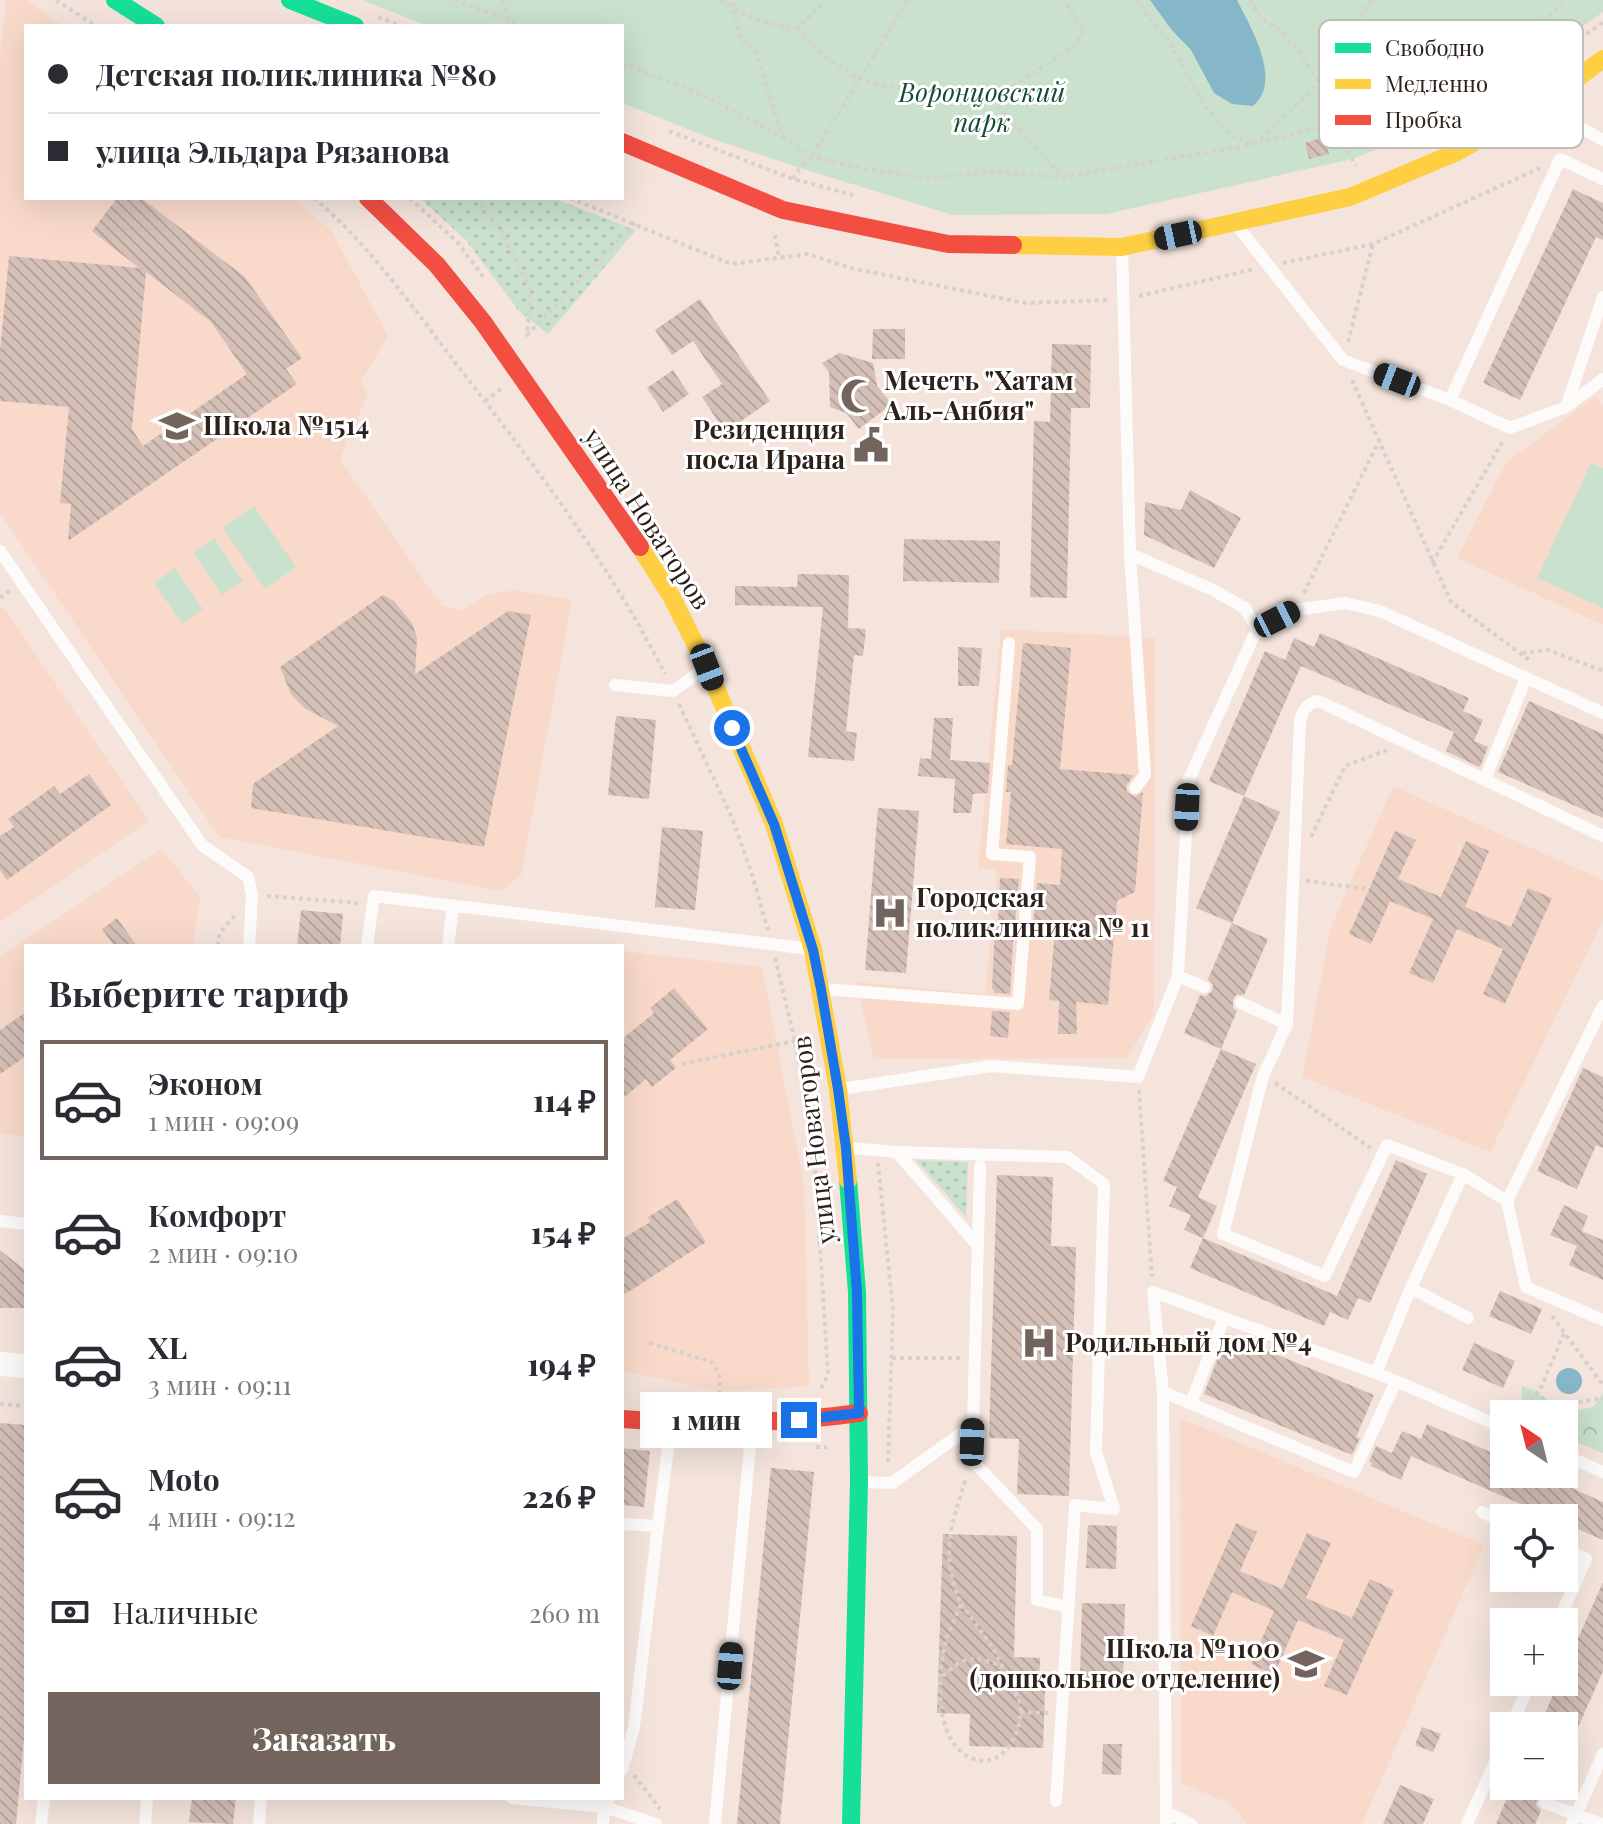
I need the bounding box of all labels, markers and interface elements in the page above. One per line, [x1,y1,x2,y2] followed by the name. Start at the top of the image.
[1319,20,1583,148] legend
[1385,32,1484,62] text: Свободно
[96,54,497,94] text: Детская поликлиника №80
[1385,68,1488,98] text: Медленно
[898,74,1067,139] park label: Воронцовский парк
[1385,104,1462,134] text: Пробка
[96,131,450,171] text: улица Эльдара Рязанова
[1152,218,1204,252] car
[1370,360,1424,400] car
[883,362,1074,427] place label: Мечеть "Хатам Аль-Анбия"
[839,377,877,415] mosque icon: Мечеть "Хатам Аль-Анбия"
[158,407,196,445] school or university icon: Школа №1514
[203,407,369,442] place label: Школа №1514
[686,411,846,476] place label: Резиденция посла Ирана
[576,420,720,616] street label: улица Новаторов
[852,426,890,464] public building icon: Резиденция посла Ирана
[1250,597,1304,641] car
[687,640,727,694] car
[714,710,750,746] route start
[1174,782,1200,832] car
[916,879,1150,944] place label: Городская поликлиника № 11
[871,894,909,932] hospital icon: Городская поликлиника № 11
[48,968,349,1016] text: Выберите тариф
[782,1034,843,1247] street label: улица Новаторов
[148,1063,263,1103] text: Эконом
[52,1064,124,1136] icon: car
[533,1080,596,1120] text: 114 ₽
[148,1103,299,1138] text: 1 мин · 09:09
[148,1195,286,1235] text: Комфорт
[52,1196,124,1268] icon: car
[530,1212,596,1252] text: 154 ₽
[148,1235,298,1270] text: 2 мин · 09:10
[1020,1324,1058,1362] hospital icon: Родильный дом №4
[1065,1324,1312,1359] place label: Родильный дом №4
[148,1327,187,1367] text: XL
[52,1328,124,1400] icon: car
[527,1344,596,1384] text: 194 ₽
[148,1367,292,1402] text: 3 мин · 09:11
[639,1392,771,1448] callout: 1 мин
[1490,1400,1578,1488] north arrow
[1490,1400,1578,1800] map controls
[671,1402,741,1437] text: 1 мин
[781,1402,817,1438] route end
[959,1418,985,1466] car
[148,1459,220,1499] text: Moto
[52,1460,124,1532] icon: car
[522,1476,596,1516] text: 226 ₽
[148,1499,296,1534] text: 4 мин · 09:12
[1490,1504,1578,1592] button: locate
[48,1590,92,1634] icon: cash
[112,1592,258,1632] text: Наличные
[529,1595,600,1630] text: 260 m
[1490,1608,1578,1696] button: +
[970,1630,1280,1695] place label: Школа №1100 (дошкольное отделение)
[716,1641,744,1691] car
[1287,1645,1325,1683] school or university icon: Школа №1100 (дошкольное отделение)
[48,1692,600,1784] button: Заказать
[1490,1712,1578,1800] button: −

